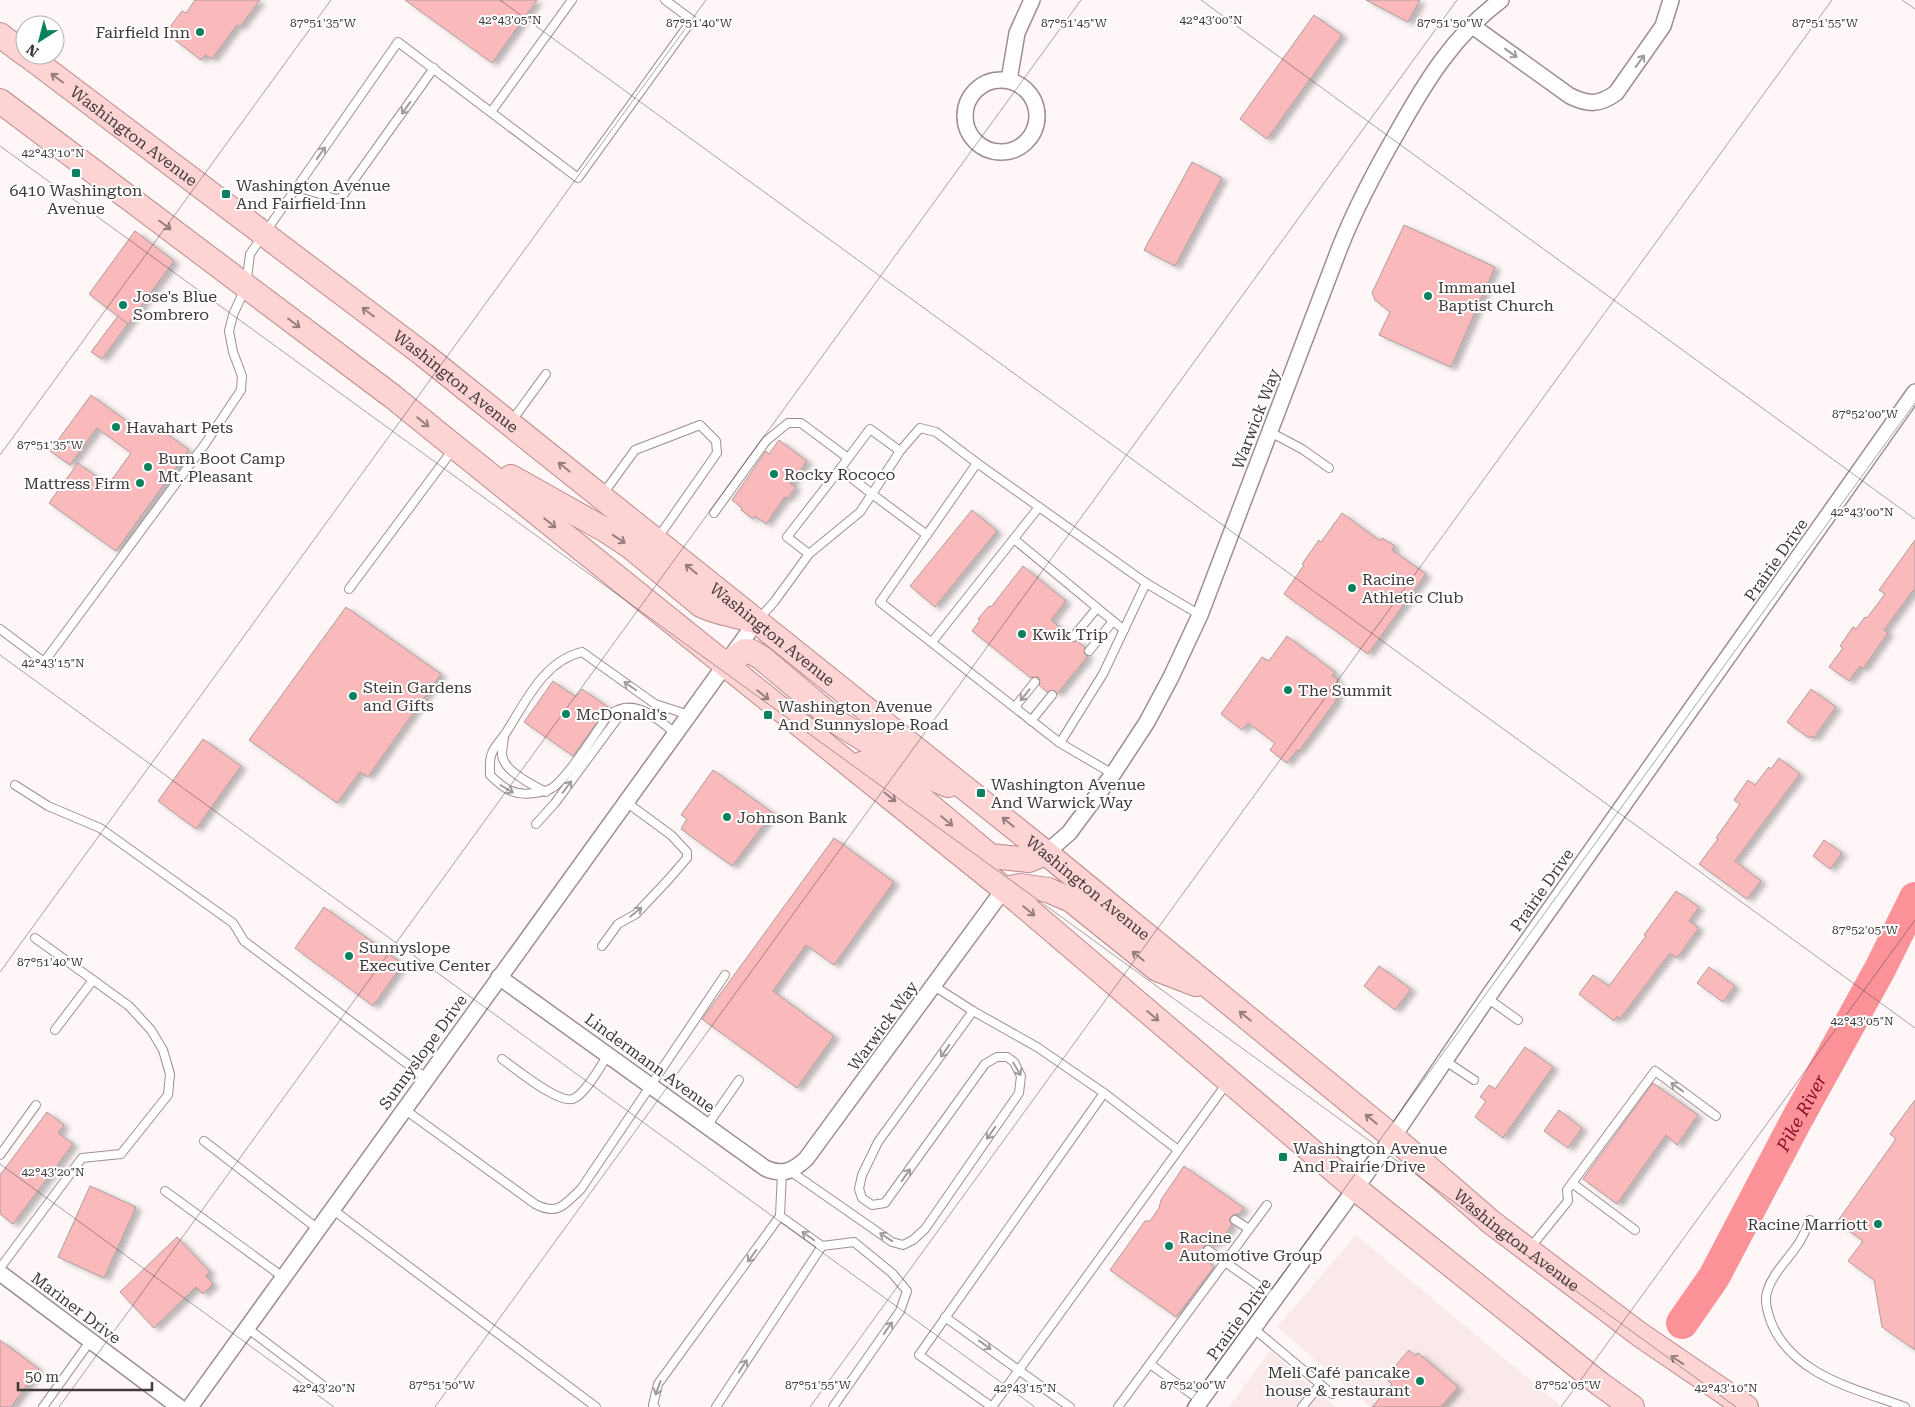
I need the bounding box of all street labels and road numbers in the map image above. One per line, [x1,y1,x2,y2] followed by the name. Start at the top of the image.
[67,82,201,190] street label: Washington Avenue
[390,326,523,437] street label: Washington Avenue
[1228,366,1284,472] street label: Warwick Way
[1740,515,1812,605] street label: Prairie Drive
[706,578,839,690] street label: Washington Avenue
[1022,831,1154,944] street label: Washington Avenue
[1506,845,1578,935] street label: Prairie Drive
[844,977,922,1074] street label: Warwick Way
[375,991,471,1113] street label: Sunnyslope Drive
[581,1009,719,1117] street label: Lindermann Avenue
[1450,1185,1584,1295] street label: Washington Avenue
[28,1268,125,1348] street label: Mariner Drive
[1203,1274,1275,1364] street label: Prairie Drive

